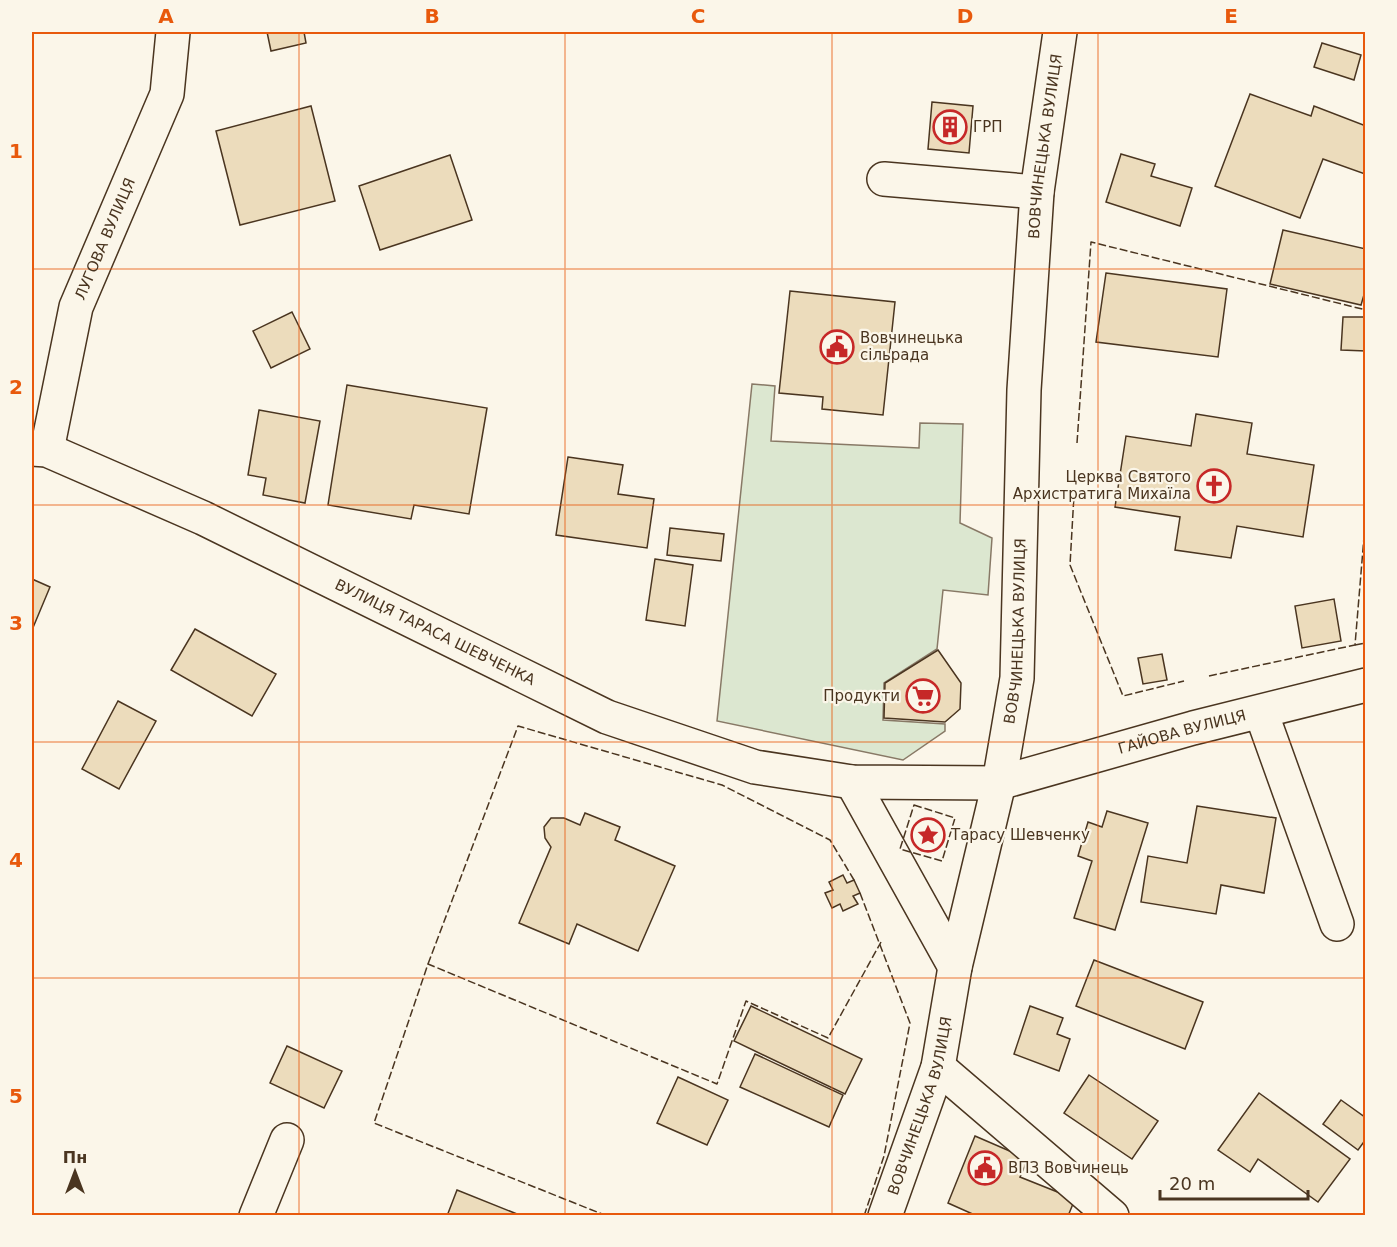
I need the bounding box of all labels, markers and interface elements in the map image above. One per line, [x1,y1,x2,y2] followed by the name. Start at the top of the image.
[158,4,174,28] text: A
[424,4,440,28] text: B
[691,4,705,28] text: C
[957,4,973,28] text: D
[1224,4,1238,28] text: E
[1025,53,1066,240] street label: ВОВЧИНЕЦЬКА ВУЛИЦЯ
[932,109,968,145] building icon: ГРП
[973,118,1002,136] place label: ГРП
[9,139,23,163] text: 1
[71,175,139,303] street label: ЛУГОВА ВУЛИЦЯ
[819,329,855,365] public building icon: Вовчинецька сільрада
[860,329,963,364] place label: Вовчинецька сільрада
[9,375,23,399] text: 2
[1013,468,1191,503] place label: Церква Святого Архистратига Михаїла
[1196,468,1232,504] church icon: Церква Святого Архистратига Михаїла
[1000,538,1029,725] street label: ВОВЧИНЕЦЬКА ВУЛИЦЯ
[332,575,539,690] street label: ВУЛИЦЯ ТАРАСА ШЕВЧЕНКА
[9,611,23,635] text: 3
[905,678,941,714] supermarket icon: Продукти
[823,687,900,705] place label: Продукти
[1116,706,1248,758] street label: ГАЙОВА ВУЛИЦЯ
[910,817,946,853] place icon: Тарасу Шевченку
[950,826,1090,844] place label: Тарасу Шевченку
[9,848,23,872] text: 4
[884,1015,955,1198] street label: ВОВЧИНЕЦЬКА ВУЛИЦЯ
[9,1084,23,1108] text: 5
[45,1142,105,1202] north arrow
[63,1148,87,1167] text: Пн
[967,1150,1003,1186] public building icon: ВПЗ Вовчинець
[1008,1159,1129,1177] place label: ВПЗ Вовчинець
[1160,1163,1308,1201] scale bar
[1169,1173,1215,1194] text: 20 m

